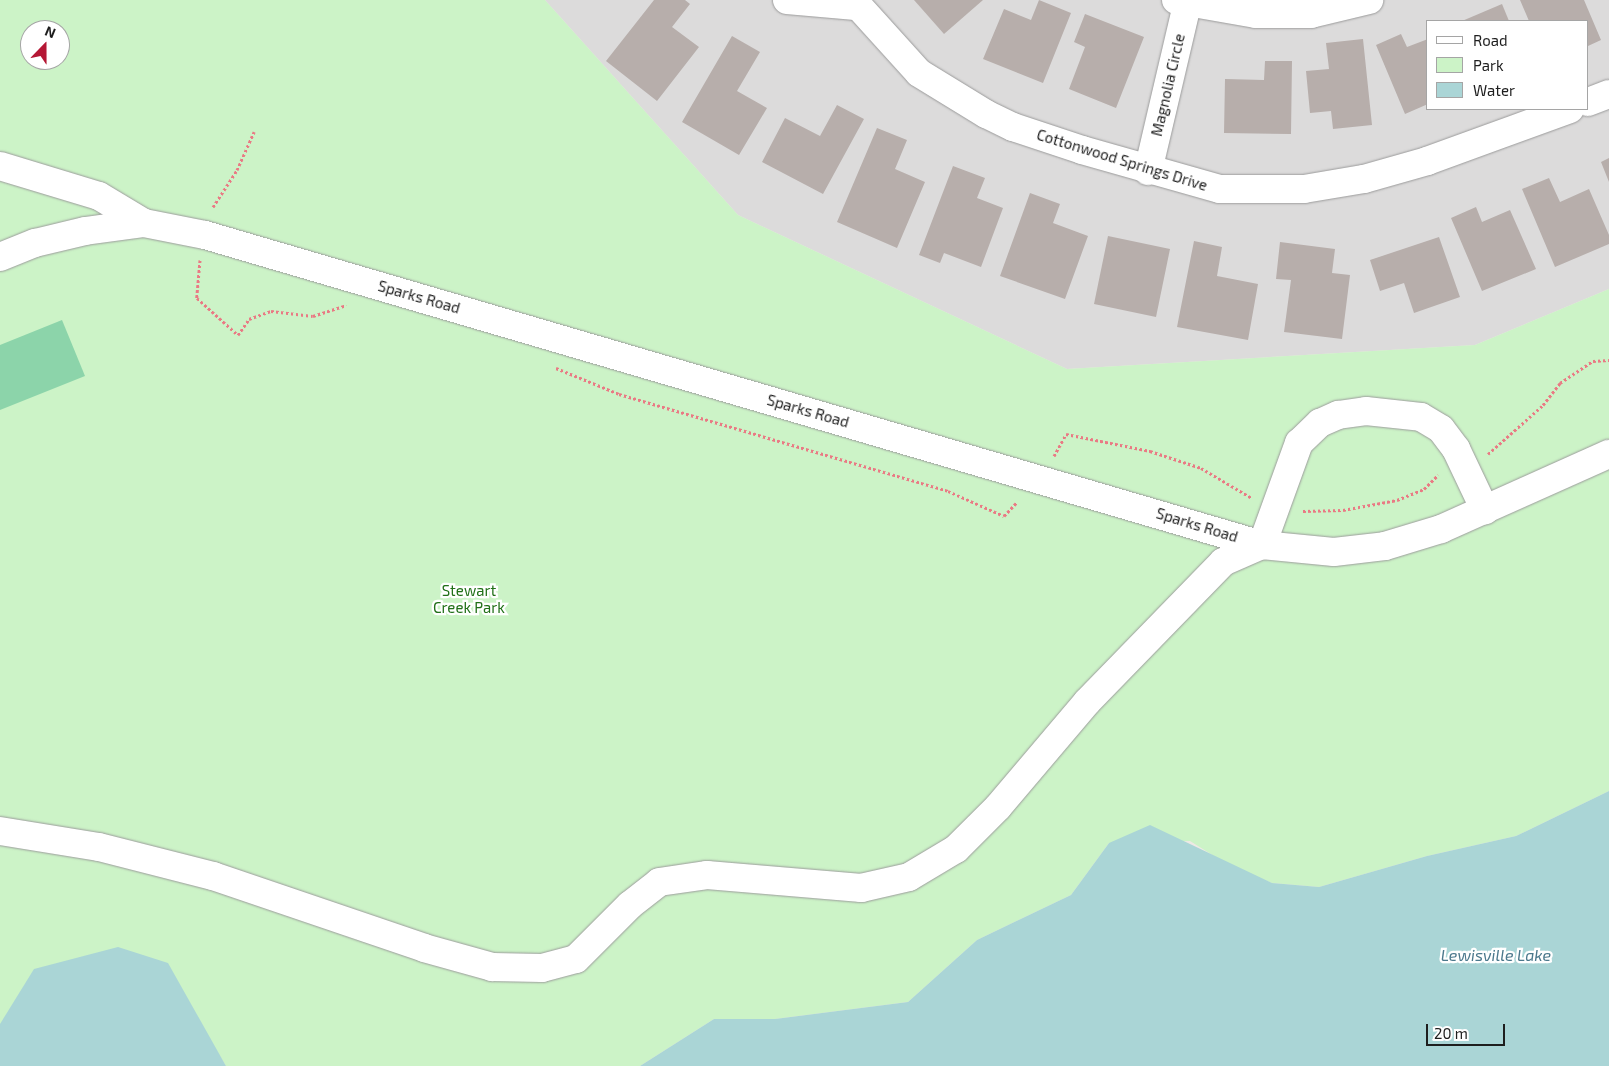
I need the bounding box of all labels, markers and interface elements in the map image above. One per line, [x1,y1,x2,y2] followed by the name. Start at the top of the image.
[20,20,70,70] north arrow
[1426,20,1589,110] legend
[43,22,58,41] text: N
[1473,31,1508,49] text: Road
[1147,32,1189,138] street label: Magnolia Circle
[1473,56,1504,74] text: Park
[1473,81,1515,99] text: Water
[1034,125,1210,195] street label: Cottonwood Springs Drive
[376,277,462,317] street label: Sparks Road
[765,391,851,431] street label: Sparks Road
[1154,504,1240,546] street label: Sparks Road
[433,581,505,616] park label: Stewart Creek Park
[1441,945,1551,965] water label: Lewisville Lake
[1429,1014,1508,1046] scale bar
[1434,1024,1468,1042] text: 20 m

